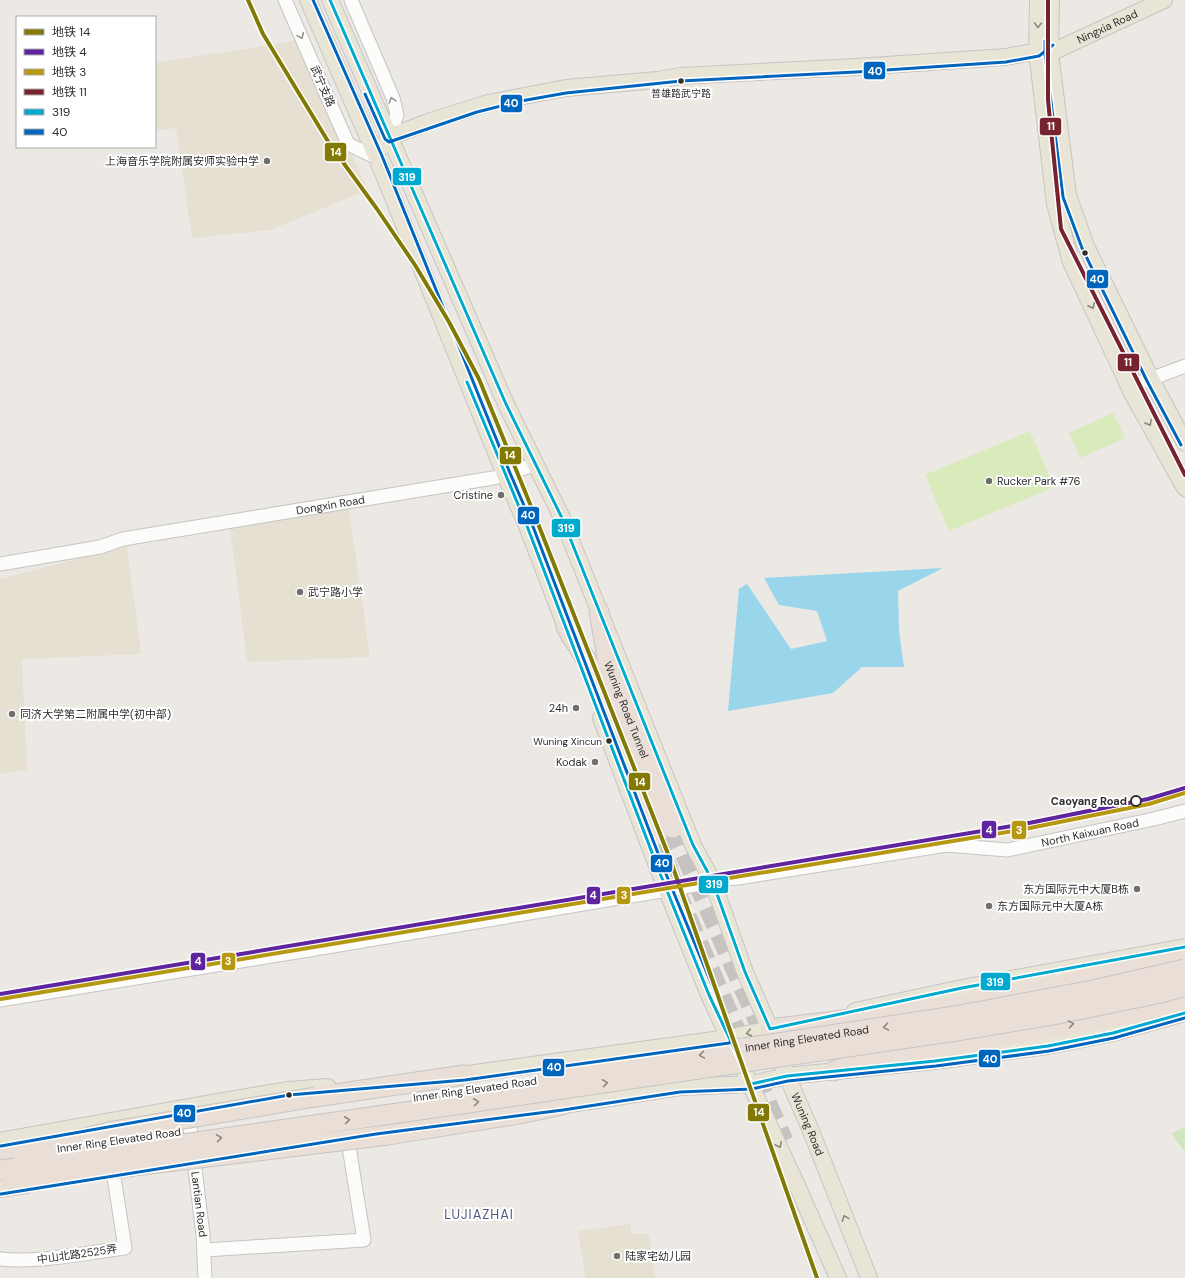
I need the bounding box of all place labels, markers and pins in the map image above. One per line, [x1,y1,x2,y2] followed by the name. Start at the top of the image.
[676,76,686,86] marker: 普雄路武宁路
[651,87,711,100] place label: 普雄路武宁路
[105,154,259,168] place label: 上海音乐学院附属安师实验中学
[262,156,272,166] marker: 上海音乐学院附属安师实验中学
[1080,248,1090,258] unlabelled marker
[997,474,1081,488] place label: Rucker Park #76
[984,476,994,486] marker: Rucker Park #76
[454,488,493,502] place label: Cristine
[496,490,506,500] marker: Cristine
[308,585,363,599] place label: 武宁路小学
[295,587,305,597] marker: 武宁路小学
[549,701,568,715] place label: 24h
[571,703,581,713] marker: 24h
[20,707,171,721] place label: 同济大学第二附属中学(初中部)
[7,709,17,719] marker: 同济大学第二附属中学(初中部)
[533,735,602,748] place label: Wuning Xincun
[604,736,614,746] marker: Wuning Xincun
[556,755,587,769] place label: Kodak
[590,757,600,767] marker: Kodak
[1051,794,1127,808] place label: Caoyang Road
[1130,795,1142,807] marker: Caoyang Road
[1023,882,1129,896] place label: 东方国际元中大厦B栋
[1132,884,1142,894] marker: 东方国际元中大厦B栋
[997,899,1103,913] place label: 东方国际元中大厦A栋
[984,901,994,911] marker: 东方国际元中大厦A栋
[284,1090,294,1100] unlabelled marker
[625,1249,691,1263] place label: 陆家宅幼儿园
[612,1251,622,1261] marker: 陆家宅幼儿园

